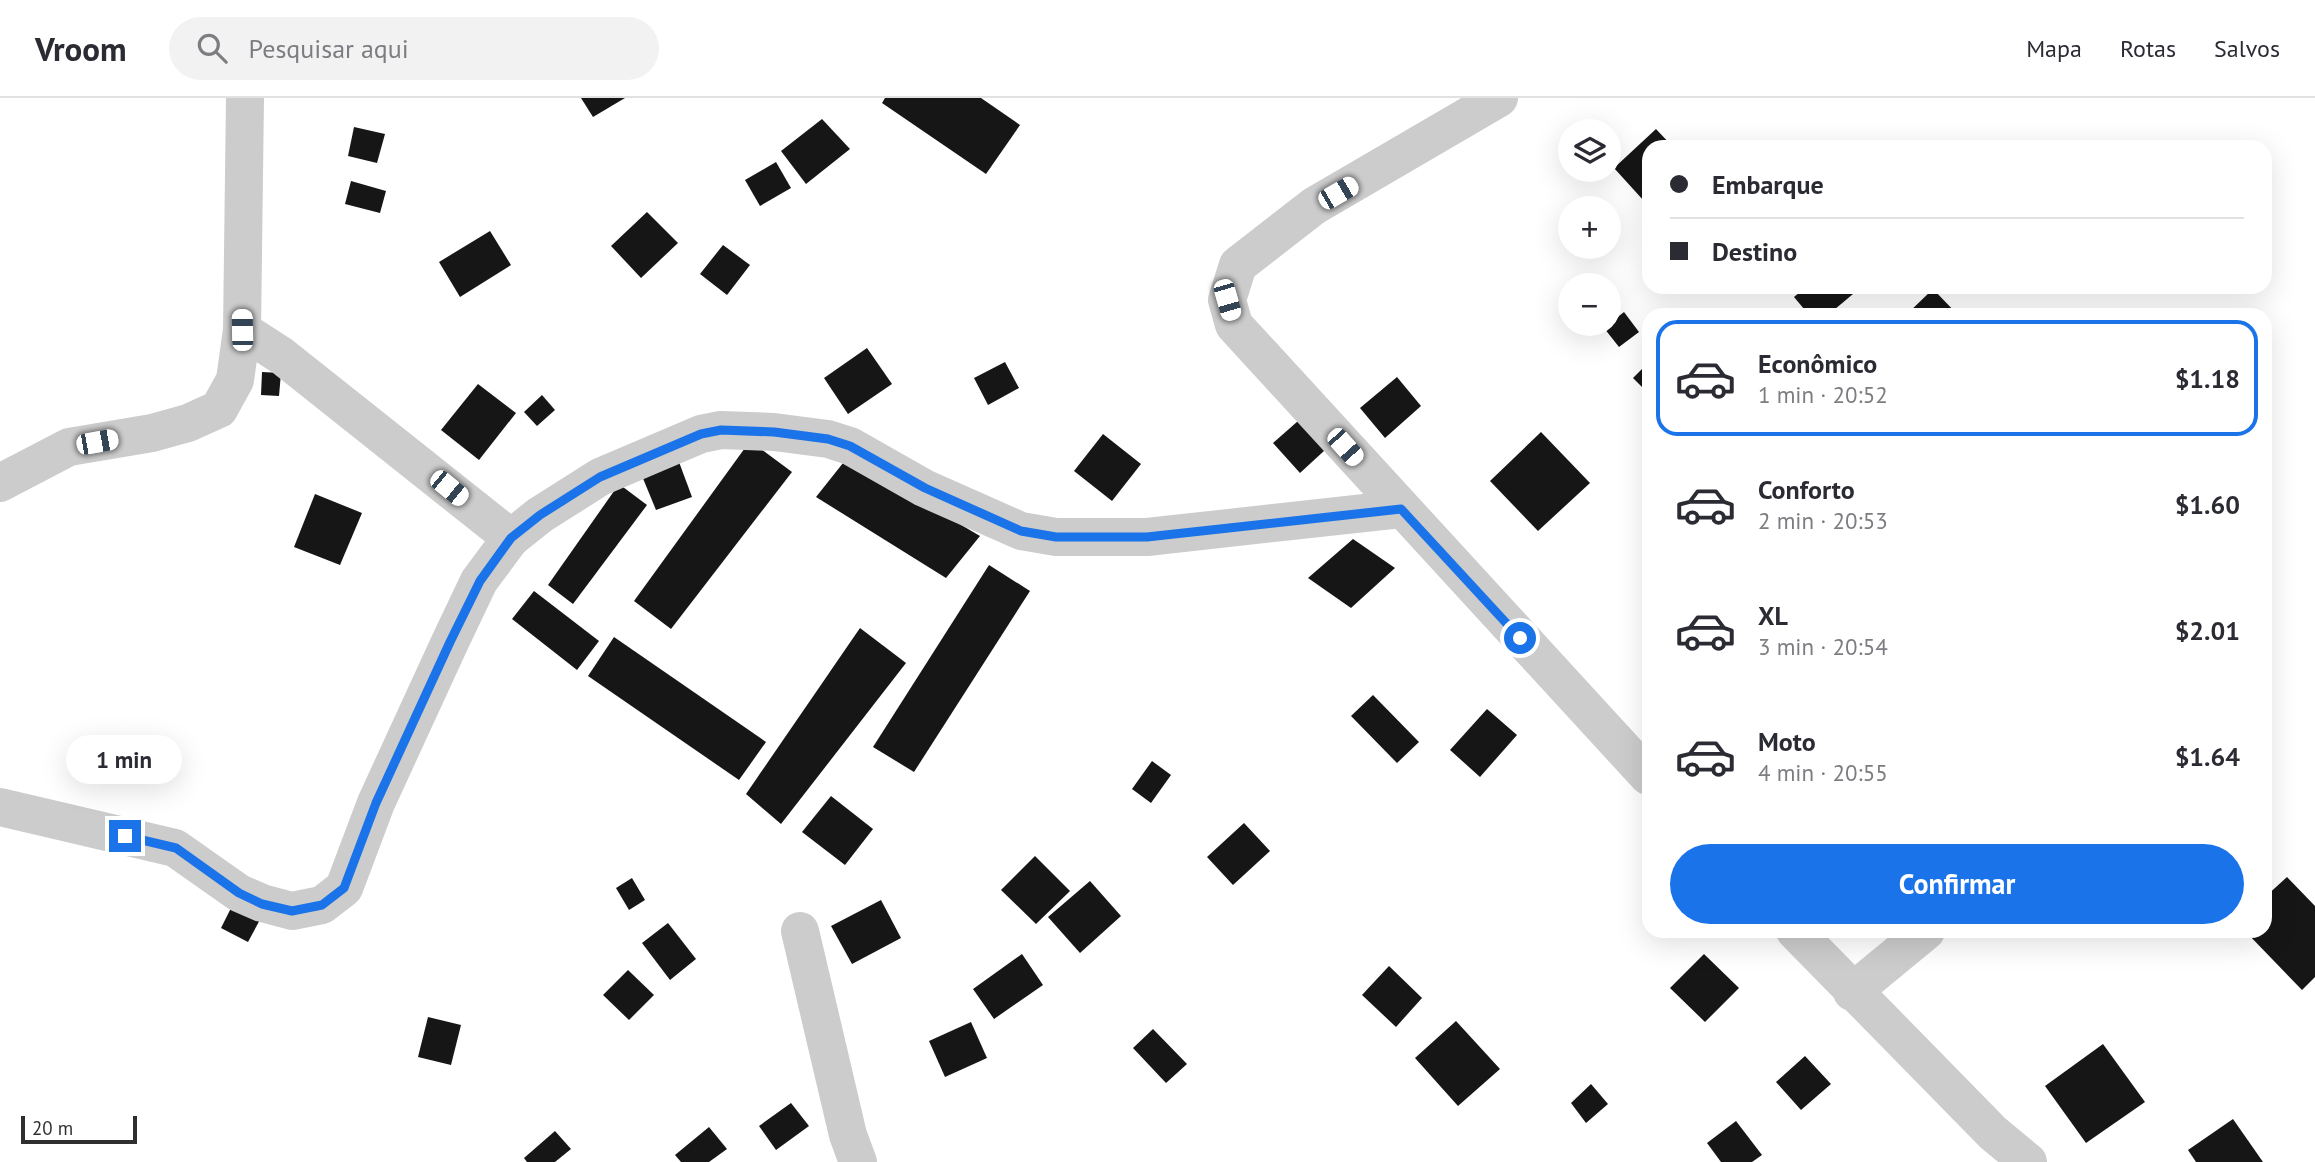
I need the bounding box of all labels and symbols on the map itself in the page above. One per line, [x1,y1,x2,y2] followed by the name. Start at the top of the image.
[1315,173,1362,213] car
[1212,277,1243,323] car
[232,309,253,351] car
[1324,424,1367,470] car
[75,428,120,456] car
[427,467,472,509] car
[1504,622,1536,654] route start
[67,734,183,784] callout: 1 min
[109,820,141,852] route end
[21,1113,136,1145] scale bar

